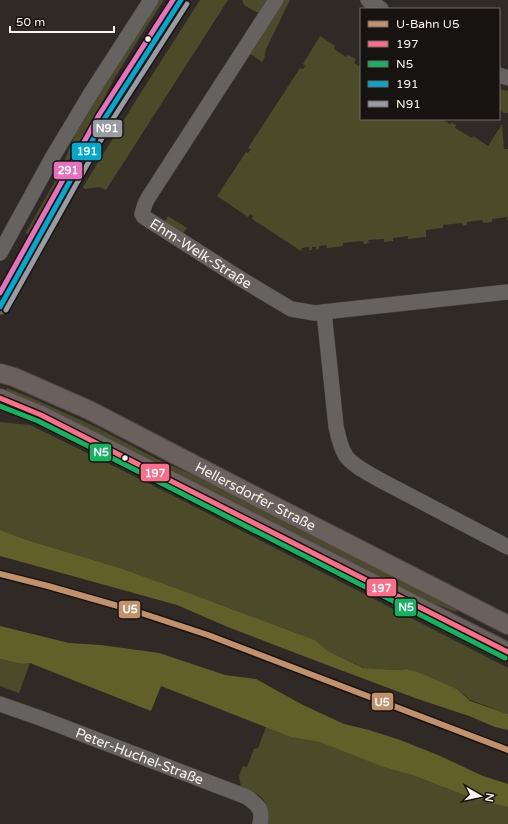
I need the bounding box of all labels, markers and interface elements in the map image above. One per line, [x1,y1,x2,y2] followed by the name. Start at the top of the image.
[10,8,114,34] scale bar
[360,8,500,120] legend
[16,15,45,29] text: 50 m
[396,17,459,31] text: U-Bahn U5
[143,34,153,44] unlabelled marker
[396,37,419,51] text: 197
[396,57,413,71] text: N5
[396,77,419,91] text: 191
[396,97,421,111] text: N91
[92,119,123,138] line badge: N91
[96,122,118,135] text: N91
[71,142,102,161] line badge: 191
[77,145,97,158] text: 191
[53,161,83,180] line badge: 291
[58,164,78,177] text: 291
[147,215,255,292] street label: Ehm-Welk-Straße
[89,443,112,462] line badge: N5
[93,446,109,459] text: N5
[120,453,130,463] unlabelled marker
[192,458,319,534] street label: Hellersdorfer Straße
[140,463,170,482] line badge: 197
[145,467,165,480] text: 197
[366,578,397,597] line badge: 197
[371,582,391,595] text: 197
[394,598,417,617] line badge: N5
[118,600,141,619] line badge: U5
[398,601,414,614] text: N5
[122,603,138,616] text: U5
[371,692,394,711] line badge: U5
[374,696,390,709] text: U5
[73,724,206,788] street label: Peter-Huchel-Straße
[460,776,500,816] north arrow
[482,792,496,803] text: N

